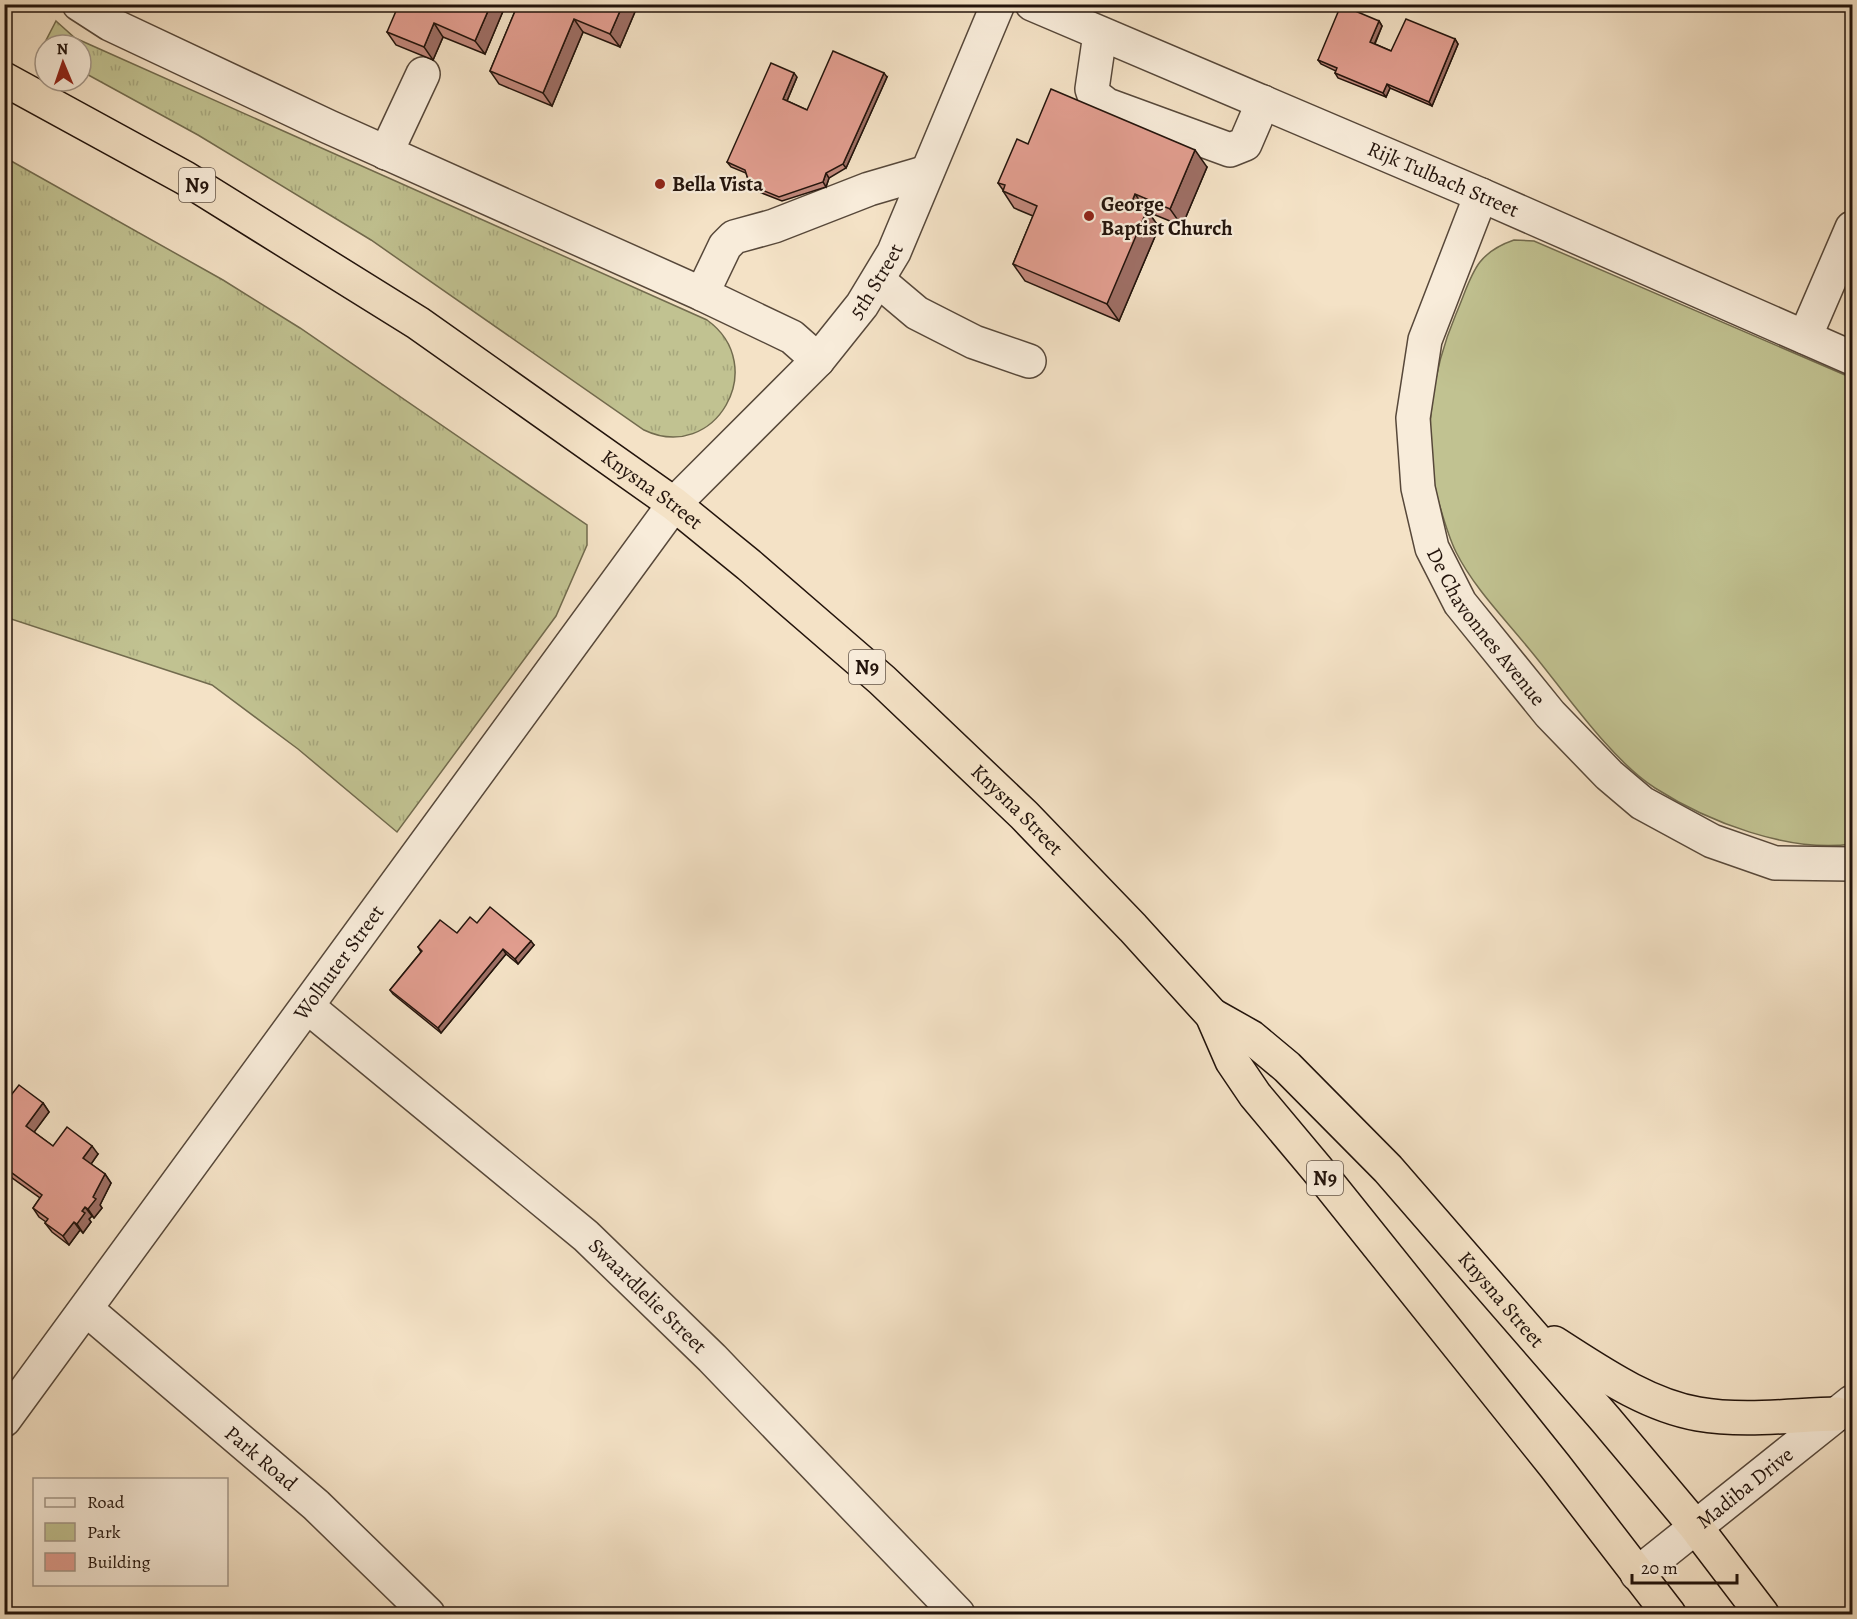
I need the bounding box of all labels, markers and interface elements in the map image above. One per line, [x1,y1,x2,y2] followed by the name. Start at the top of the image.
[33,33,93,93] north arrow
[56,38,69,60] text: N
[1363,134,1523,224] street label: Rijk Tulbach Street
[179,168,215,202] road number: N9
[672,170,764,198] place label: Bella Vista
[653,177,667,191] marker: Bella Vista
[1101,190,1233,242] place label: George Baptist Church
[1082,209,1096,223] marker: George Baptist Church
[843,239,910,324] street label: 5th Street
[596,443,709,536] street label: Knysna Street
[1420,543,1552,712] street label: De Chavonnes Avenue
[849,650,885,684] road number: N9
[965,758,1070,861] street label: Knysna Street
[287,899,390,1027] street label: Wolhuter Street
[1307,1161,1343,1195] road number: N9
[582,1232,713,1360] street label: Swaardlelie Street
[1452,1245,1551,1354] street label: Knysna Street
[219,1419,304,1498] street label: Park Road
[1691,1440,1799,1535] street label: Madiba Drive
[33,1478,228,1586] legend
[87,1490,125,1514] text: Road
[87,1520,121,1544] text: Park
[1632,1547,1737,1585] scale bar
[87,1550,151,1574] text: Building
[1641,1556,1678,1580] text: 20 m

